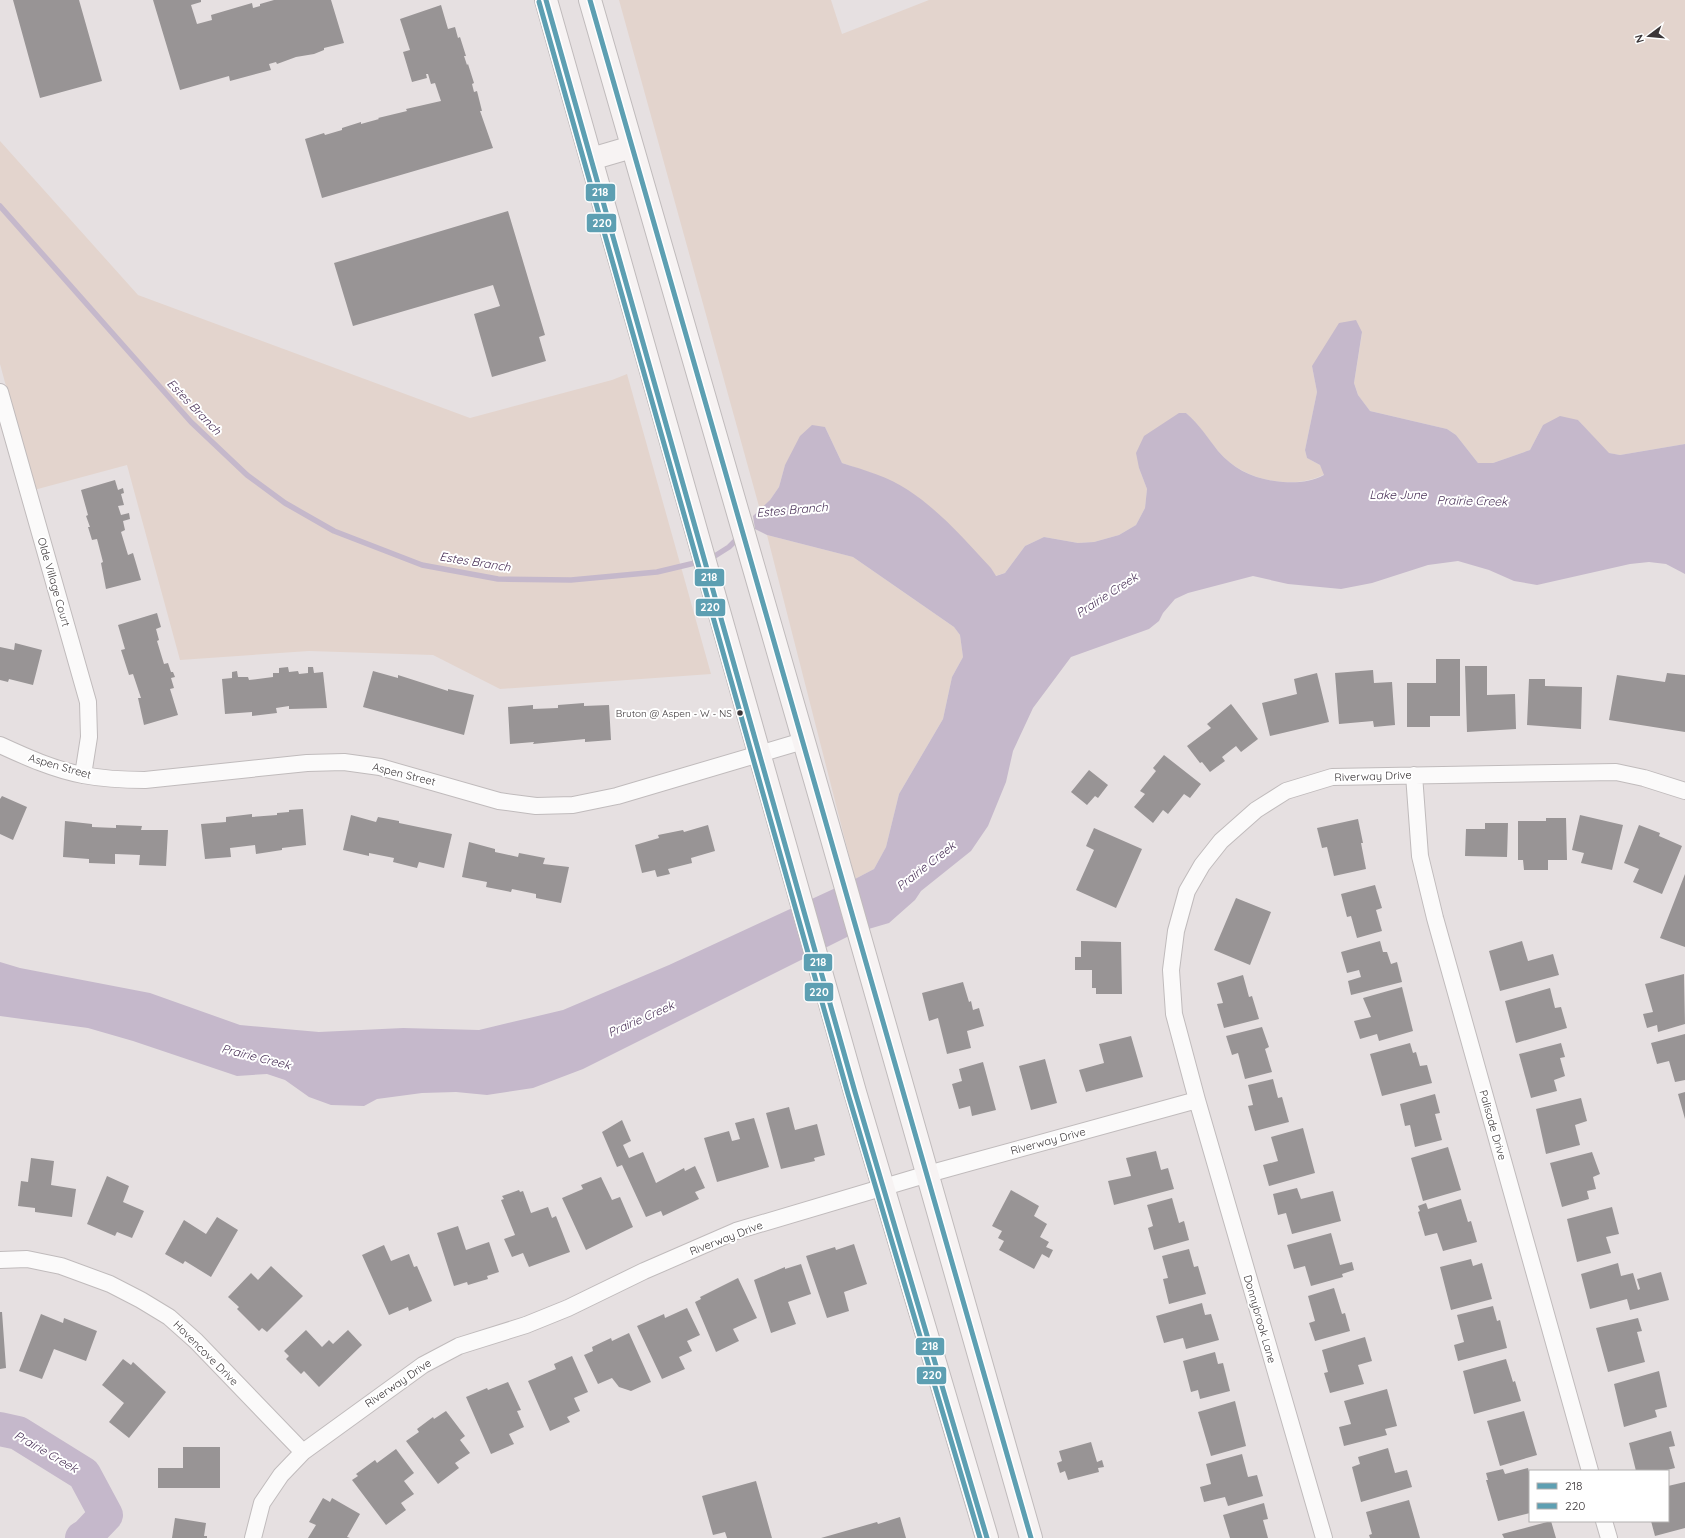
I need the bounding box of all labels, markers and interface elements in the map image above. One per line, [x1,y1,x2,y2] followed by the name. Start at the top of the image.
[1629,16,1669,56] north arrow
[1632,33,1647,45] text: N
[585,183,616,202] line badge: 218
[592,185,608,199] text: 218
[586,213,617,233] line badge: 220
[592,216,612,230] text: 220
[164,376,225,438] water label: Estes Branch
[1369,487,1428,502] water label: Lake June
[1436,492,1509,509] water label: Prairie Creek
[756,499,828,520] water label: Estes Branch
[35,536,73,628] street label: Olde Village Court
[439,548,512,575] water label: Estes Branch
[694,568,725,587] line badge: 218
[1073,568,1142,620] water label: Prairie Creek
[701,570,717,584] text: 218
[695,598,726,617] line badge: 220
[700,600,720,614] text: 220
[616,707,732,720] place label: Bruton @ Aspen - W - NS
[735,708,745,718] marker: Bruton @ Aspen - W - NS
[27,750,93,782] street label: Aspen Street
[371,759,437,789] street label: Aspen Street
[1334,768,1412,784] street label: Riverway Drive
[893,837,959,893] water label: Prairie Creek
[803,953,833,972] line badge: 218
[810,955,826,969] text: 218
[804,982,834,1002] line badge: 220
[809,985,829,999] text: 220
[605,997,678,1040] water label: Prairie Creek
[220,1041,294,1073] water label: Prairie Creek
[1476,1088,1510,1162] street label: Palisade Drive
[1009,1124,1087,1158] street label: Riverway Drive
[687,1218,765,1258] street label: Riverway Drive
[1241,1273,1279,1365] street label: Donnybrook Lane
[170,1317,242,1389] street label: Havencove Drive
[915,1337,945,1356] line badge: 218
[922,1339,938,1353] text: 218
[362,1356,434,1410] street label: Riverway Drive
[916,1366,947,1385] line badge: 220
[922,1368,942,1382] text: 220
[12,1427,82,1477] water label: Prairie Creek
[1529,1470,1669,1522] legend
[1565,1478,1583,1493] text: 218
[1565,1498,1585,1513] text: 220

